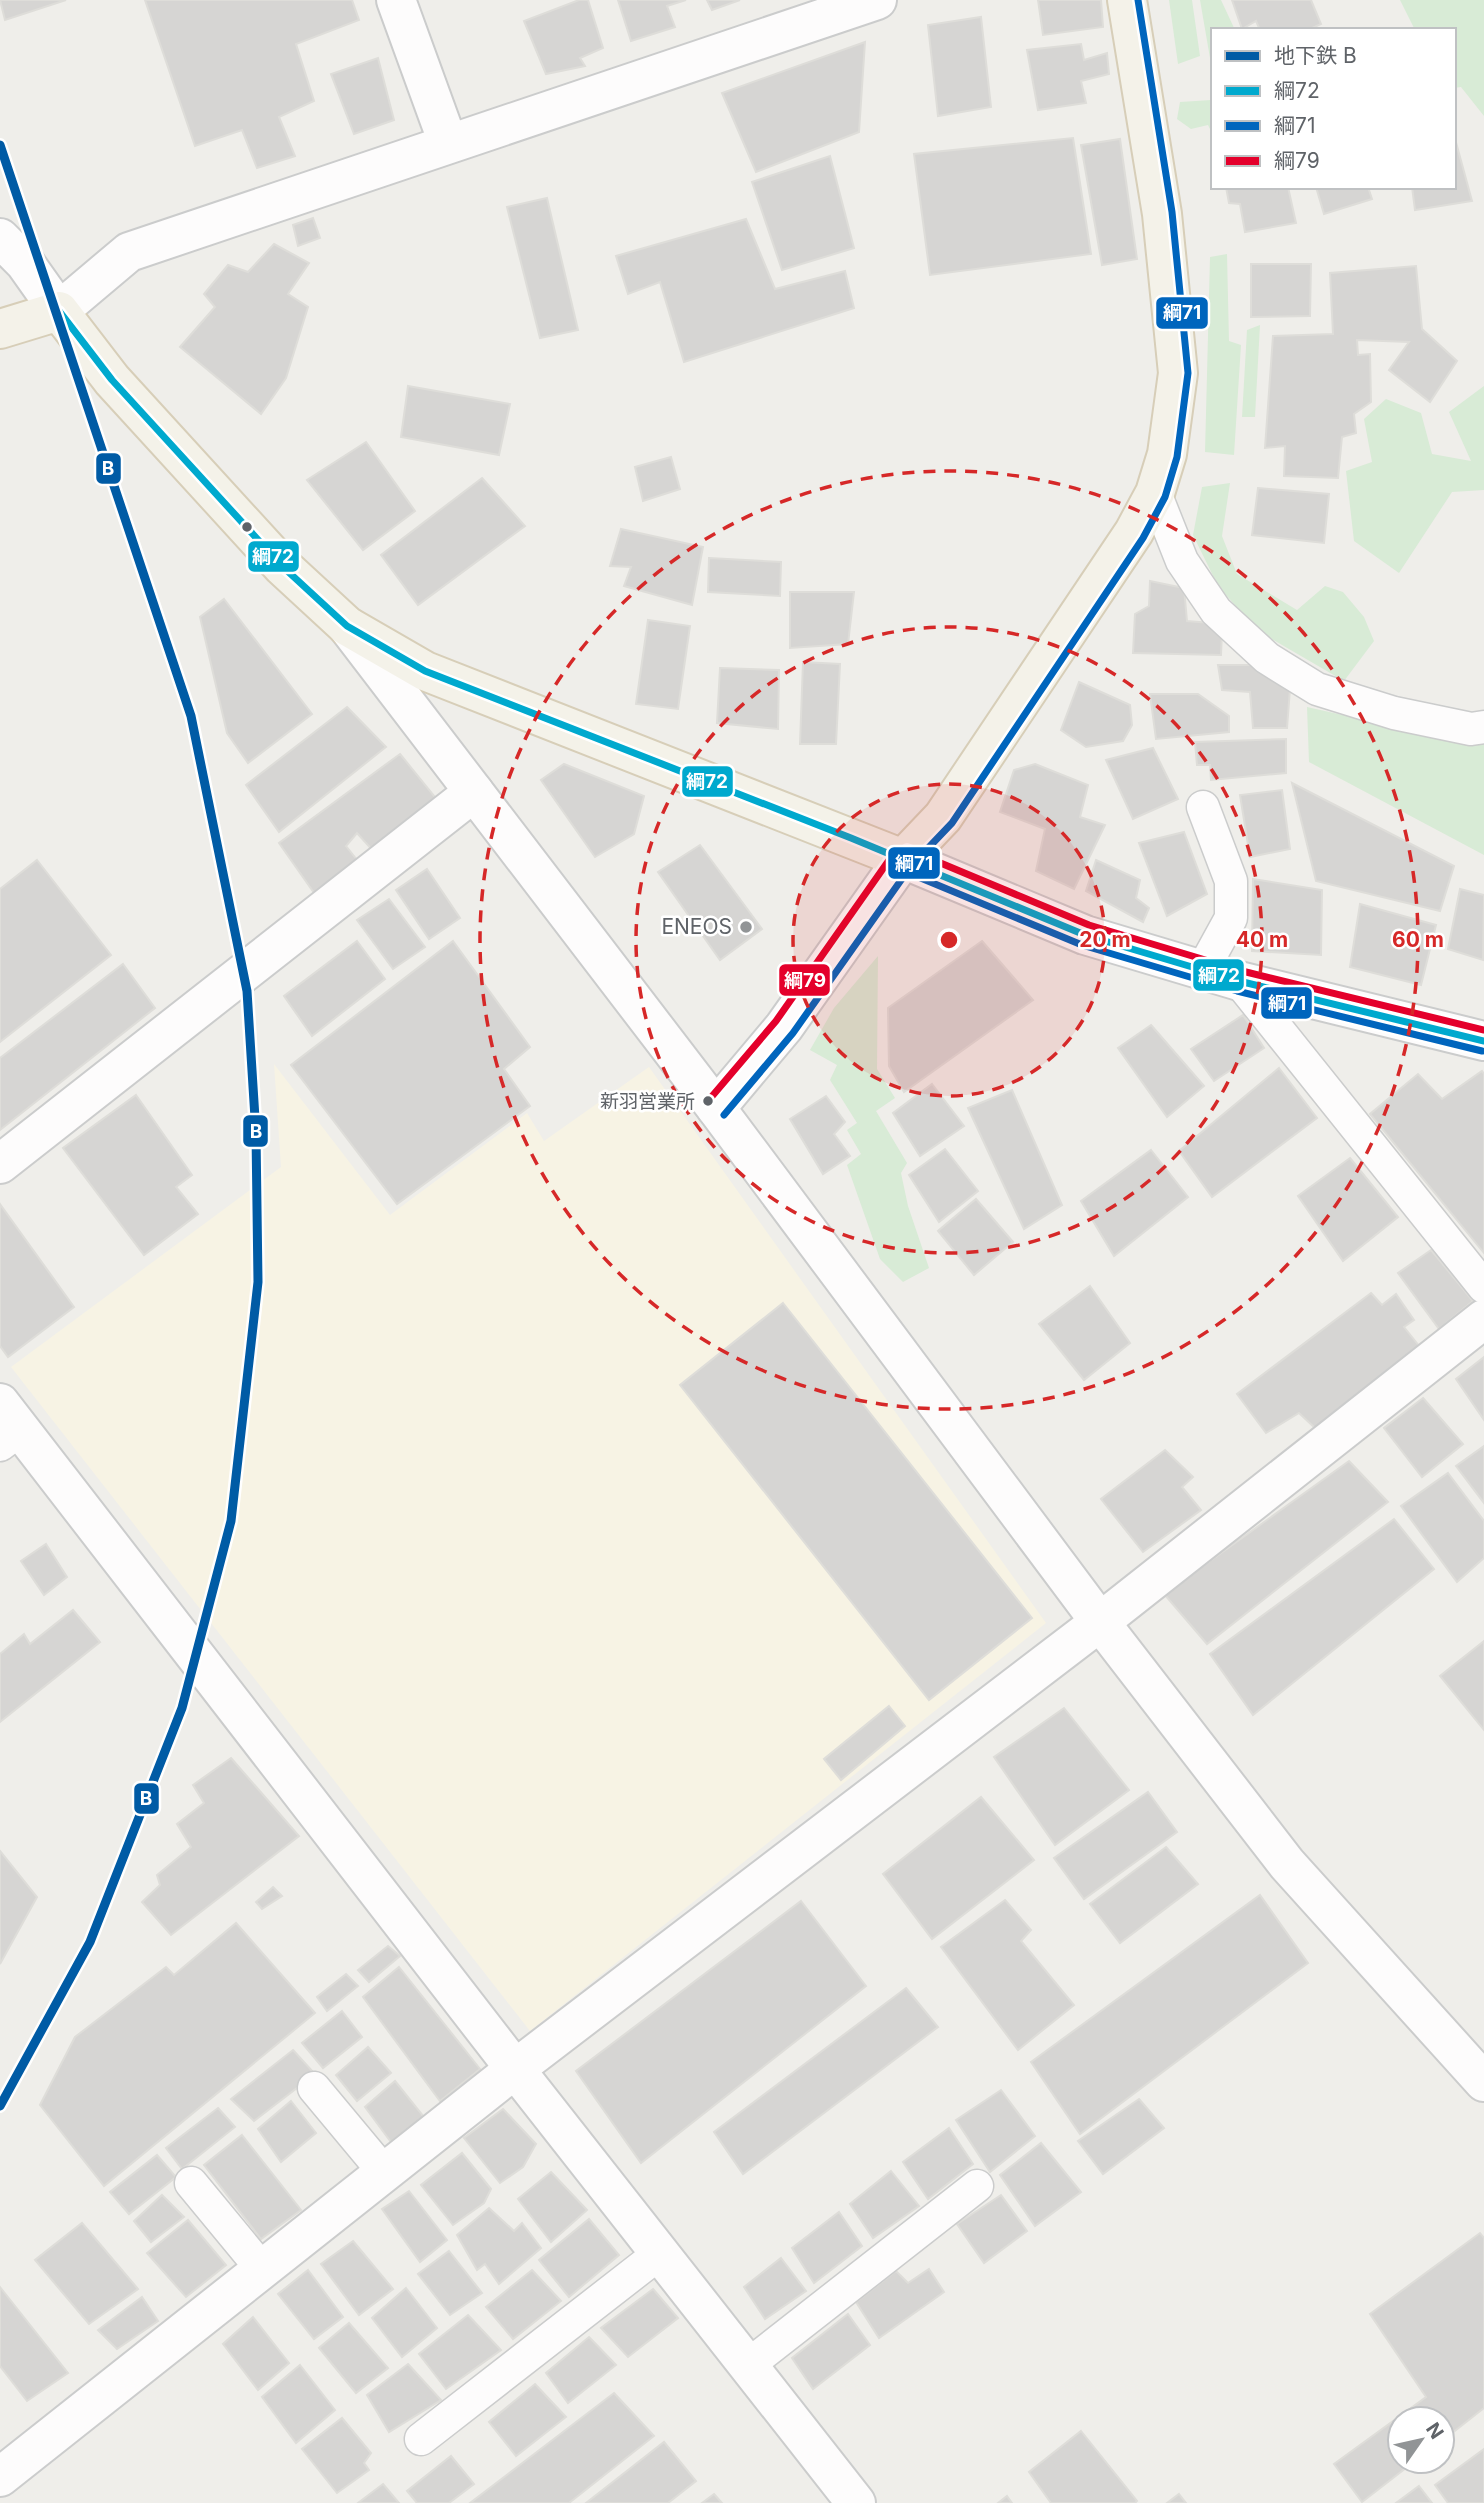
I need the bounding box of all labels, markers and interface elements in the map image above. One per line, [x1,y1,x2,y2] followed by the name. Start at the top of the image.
[1211,28,1456,189] legend
[1274,43,1357,68] text: 地下鉄 B
[1274,78,1320,103] text: 綱72
[1274,113,1315,138] text: 綱71
[1274,148,1320,173] text: 綱79
[1155,296,1209,330] line badge: 綱71
[1163,301,1201,324] text: 綱71
[95,452,122,485] line badge: B
[102,457,114,480] text: B
[240,520,254,534] unlabelled marker
[247,540,300,573] line badge: 綱72
[252,545,294,568] text: 綱72
[681,765,734,798] line badge: 綱72
[686,770,728,793] text: 綱72
[887,846,941,880] line badge: 綱71
[895,852,933,875] text: 綱71
[661,914,732,939] place label: ENEOS
[738,919,754,935] marker: ENEOS
[1079,927,1131,952] text: 20 m
[1236,927,1288,952] text: 40 m
[1392,927,1444,952] text: 60 m
[937,928,961,952] centre of rings
[1192,958,1245,992] line badge: 綱72
[778,963,831,997] line badge: 綱79
[1198,964,1240,987] text: 綱72
[784,969,826,992] text: 綱79
[1260,986,1313,1020] line badge: 綱71
[1268,992,1306,1015] text: 綱71
[600,1090,695,1113] place label: 新羽営業所
[701,1094,715,1108] marker: 新羽営業所
[242,1114,269,1148] line badge: B
[250,1120,262,1143] text: B
[133,1782,160,1815] line badge: B
[140,1787,152,1810] text: B
[1386,2405,1456,2475] north arrow
[1421,2418,1448,2443] text: N

